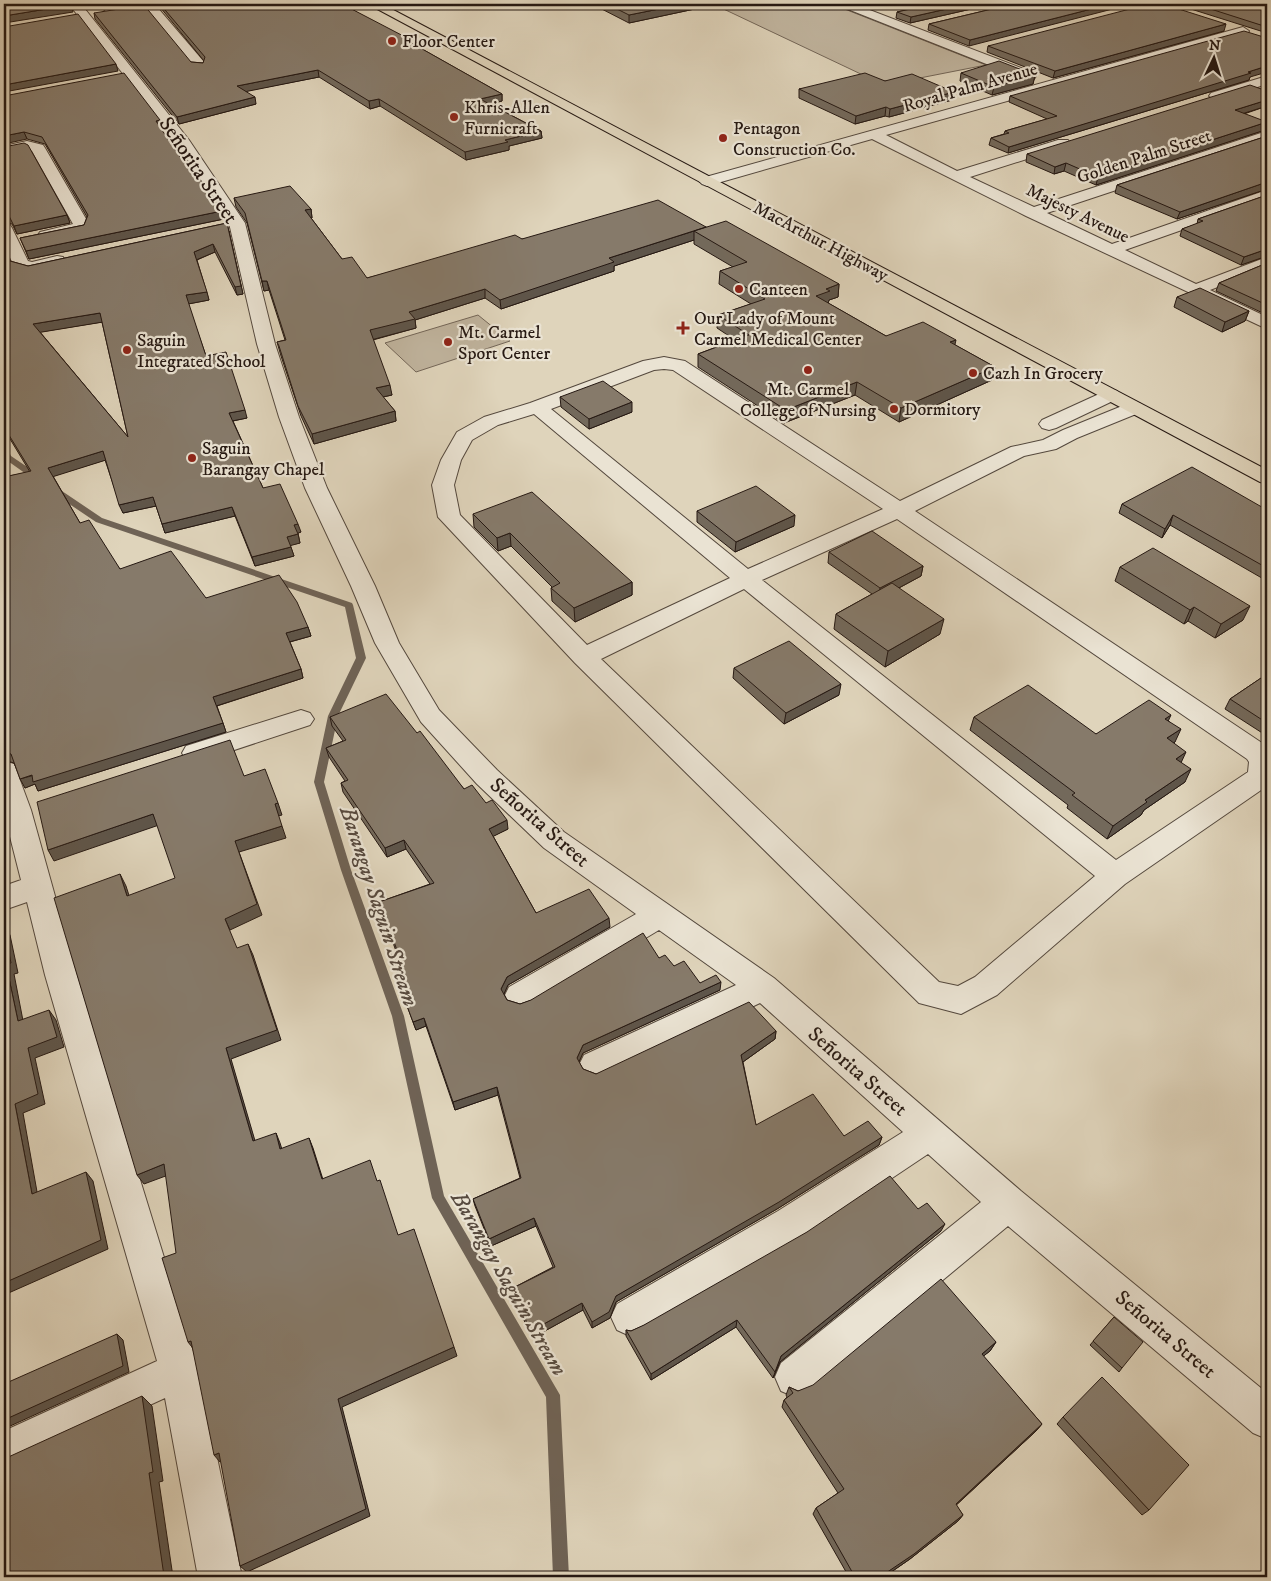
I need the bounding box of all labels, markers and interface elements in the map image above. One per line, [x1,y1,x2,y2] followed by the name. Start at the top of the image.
[402,31,495,53] place label: Floor Center
[1188,32,1238,82] north arrow
[386,35,398,47] marker: Floor Center
[1208,37,1222,55] text: N
[900,58,1040,118] street label: Royal Palm Avenue
[464,97,550,140] place label: Khris-Allen Furnicraft
[448,111,460,123] marker: Khris-Allen Furnicraft
[153,112,244,229] street label: Señorita Street
[733,118,855,161] place label: Pentagon Construction Co.
[1074,125,1214,189] street label: Golden Palm Street
[717,132,729,144] marker: Pentagon Construction Co.
[1022,179,1133,248] street label: Majesty Avenue
[749,197,892,287] street label: MacArthur Highway
[749,279,809,301] place label: Canteen
[733,283,745,295] marker: Canteen
[694,308,861,351] place label: Our Lady of Mount Carmel Medical Center
[676,321,690,335] marker: Our Lady of Mount Carmel Medical Center
[458,322,550,365] place label: Mt. Carmel Sport Center
[137,330,266,373] place label: Saguin Integrated School
[442,336,454,348] marker: Mt. Carmel Sport Center
[121,344,133,356] marker: Saguin Integrated School
[983,363,1103,385] place label: Cazh In Grocery
[802,364,814,376] marker: Mt. Carmel College of Nursing
[967,367,979,379] marker: Cazh In Grocery
[740,379,876,422] place label: Mt. Carmel College of Nursing
[904,399,981,421] place label: Dormitory
[888,403,900,415] marker: Dormitory
[202,438,325,481] place label: Saguin Barangay Chapel
[186,452,198,464] marker: Saguin Barangay Chapel
[484,772,595,873] street label: Señorita Street
[333,802,424,1010] water label: Barangay Saguin Stream
[802,1021,913,1122] street label: Señorita Street
[444,1186,573,1381] water label: Barangay Saguin Stream
[1110,1285,1221,1385] street label: Señorita Street

